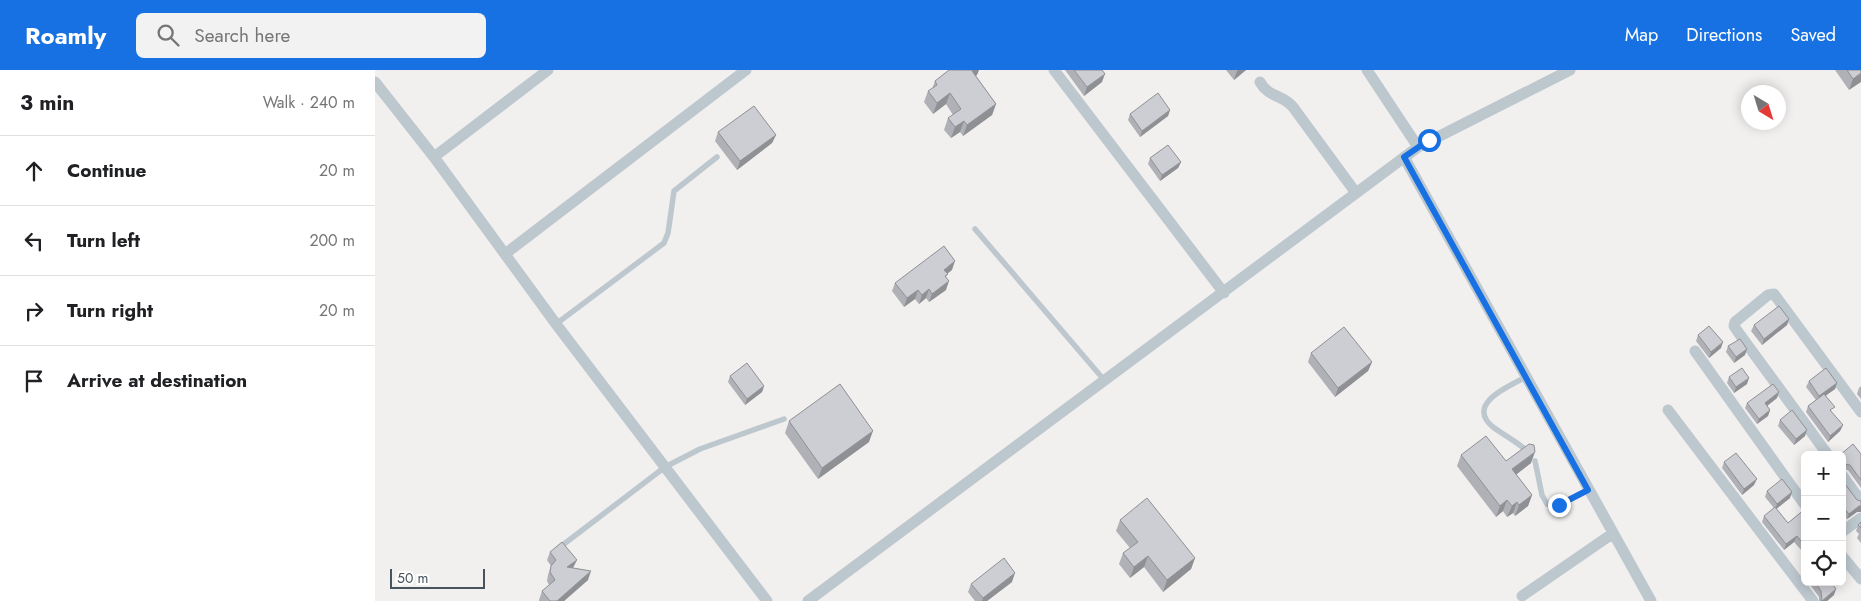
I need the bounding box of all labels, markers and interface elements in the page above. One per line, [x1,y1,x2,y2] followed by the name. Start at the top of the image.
[136,13,486,58] search box
[25,18,106,53] text: Roamly
[154,21,182,49] icon: search
[194,22,290,49] text: Search here
[1625,22,1658,48] text: Map
[1686,22,1762,48] text: Directions
[1790,22,1836,48] text: Saved
[1741,85,1786,130] north arrow
[20,88,74,118] text: 3 min
[263,91,355,114] text: Walk · 240 m
[1418,129,1441,152] route start
[20,157,48,185] icon: ahead
[67,157,146,184] text: Continue
[319,159,355,182] text: 20 m
[20,227,48,255] icon: left
[67,227,140,254] text: Turn left
[309,229,355,252] text: 200 m
[20,297,48,325] icon: right
[67,297,153,324] text: Turn right
[319,299,355,322] text: 20 m
[20,367,48,395] icon: arrive
[67,367,247,394] text: Arrive at destination
[1801,451,1846,586] map controls
[1801,451,1846,496] button: +
[1548,494,1571,517] route end
[1801,496,1846,541] button: −
[1801,541,1846,586] button: locate
[390,566,485,589] scale bar
[397,568,428,588] text: 50 m

